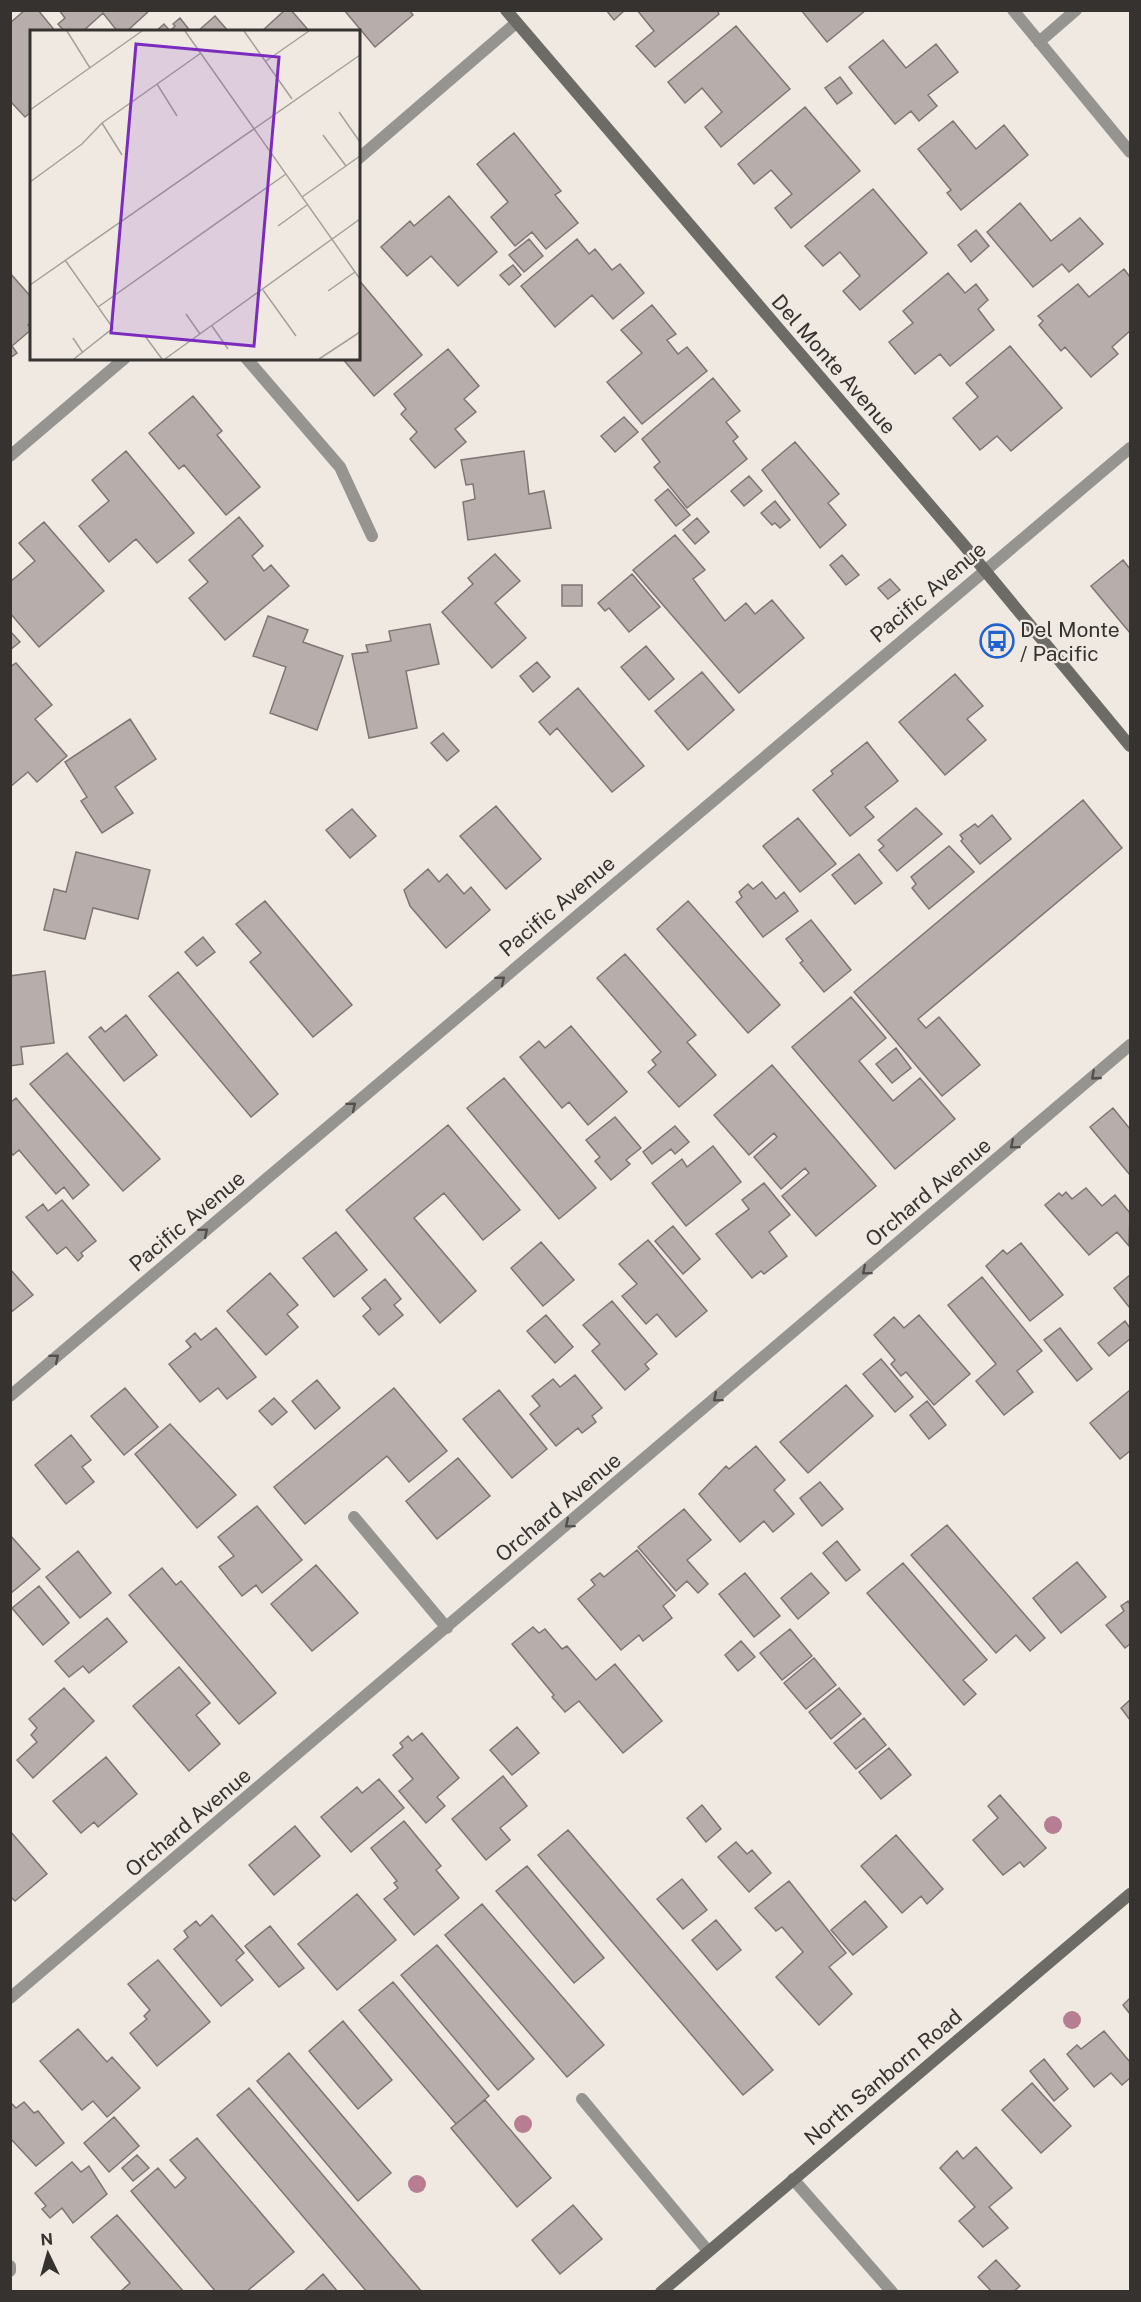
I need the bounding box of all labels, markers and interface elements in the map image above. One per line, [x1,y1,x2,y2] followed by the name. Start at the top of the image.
[30,30,360,360] inset map
[767,289,901,439] street label: Del Monte Avenue
[865,536,991,648] street label: Pacific Avenue
[1020,617,1120,666] place label: Del Monte / Pacific
[979,623,1015,659] bus stop icon: Del Monte / Pacific
[494,850,620,962] street label: Pacific Avenue
[494,976,505,987] one-way arrow
[1091,1069,1102,1080] one-way arrow
[345,1102,356,1113] one-way arrow
[860,1132,996,1252] street label: Orchard Avenue
[1010,1137,1021,1148] one-way arrow
[124,1165,250,1277] street label: Pacific Avenue
[197,1228,208,1239] one-way arrow
[862,1264,873,1275] one-way arrow
[48,1355,59,1366] one-way arrow
[713,1390,724,1401] one-way arrow
[490,1447,626,1567] street label: Orchard Avenue
[565,1517,576,1528] one-way arrow
[120,1762,256,1882] street label: Orchard Avenue
[799,2004,967,2150] street label: North Sanborn Road
[18,2224,78,2284] north arrow
[40,2230,54,2250] text: N

